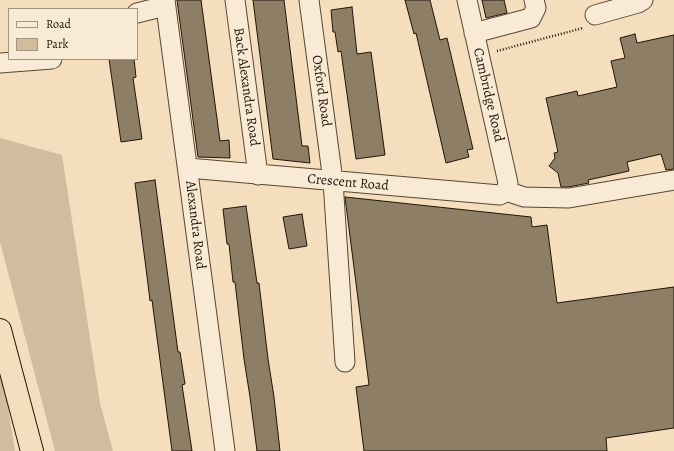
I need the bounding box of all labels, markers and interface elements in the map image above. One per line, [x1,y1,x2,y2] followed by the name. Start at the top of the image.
[8,8,138,60] legend
[46,16,71,32] text: Road
[229,27,263,147] street label: Back Alexandra Road
[46,36,69,52] text: Park
[469,46,507,144] street label: Cambridge Road
[308,54,334,128] street label: Oxford Road
[307,171,389,195] street label: Crescent Road
[181,180,209,270] street label: Alexandra Road

